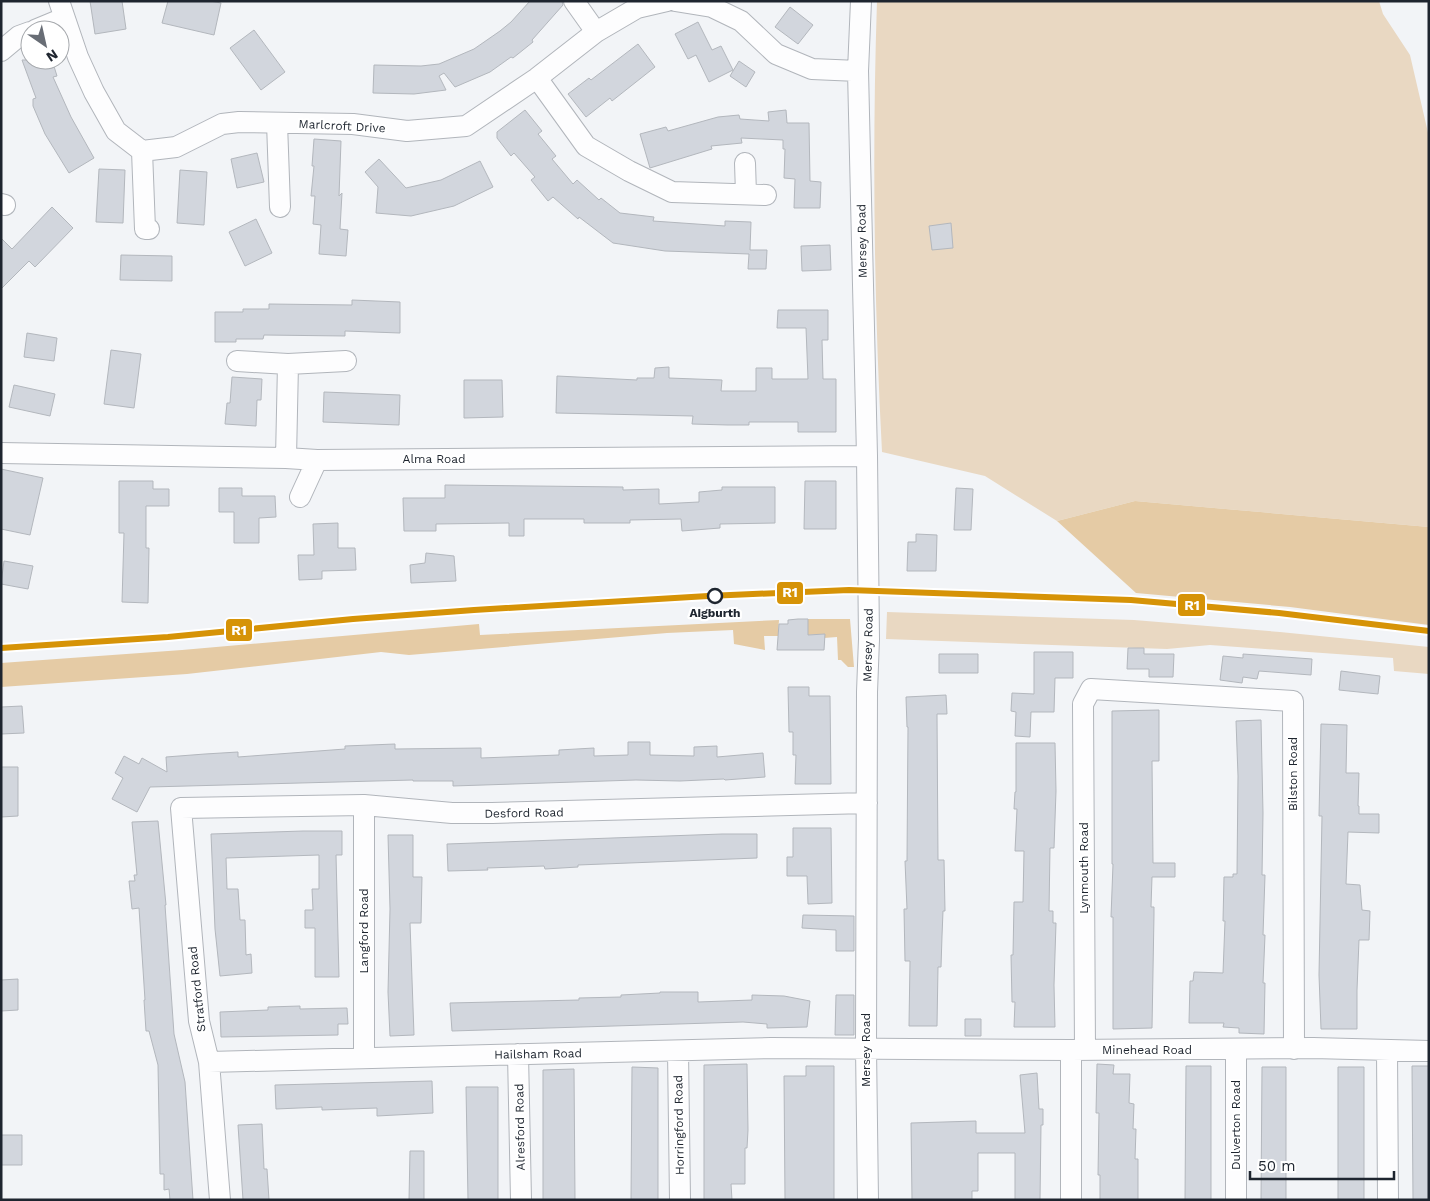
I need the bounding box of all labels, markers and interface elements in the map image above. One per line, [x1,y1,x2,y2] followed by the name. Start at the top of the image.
[20,20,70,70] north arrow
[43,46,61,65] text: N
[298,117,386,135] street label: Marlcroft Drive
[854,204,870,278] street label: Mersey Road
[403,452,465,466] street label: Alma Road
[776,581,804,605] line badge: R1
[782,584,798,600] text: R1
[707,588,723,604] marker: Aigburth
[1177,593,1206,617] line badge: R1
[1184,597,1200,613] text: R1
[689,606,741,620] place label: Aigburth
[860,608,876,682] street label: Mersey Road
[225,618,253,642] line badge: R1
[231,622,247,638] text: R1
[1286,737,1300,811] street label: Bilston Road
[484,805,564,821] street label: Desford Road
[1077,822,1091,914] street label: Lynmouth Road
[357,888,371,974] street label: Langford Road
[186,945,208,1033] street label: Stratford Road
[859,1013,873,1087] street label: Mersey Road
[1102,1043,1192,1057] street label: Minehead Road
[494,1046,582,1062] street label: Hailsham Road
[671,1075,687,1175] street label: Horringford Road
[1229,1080,1243,1170] street label: Dulverton Road
[512,1083,528,1171] street label: Alresford Road
[1250,1148,1394,1180] scale bar
[1258,1157,1295,1175] text: 50 m

